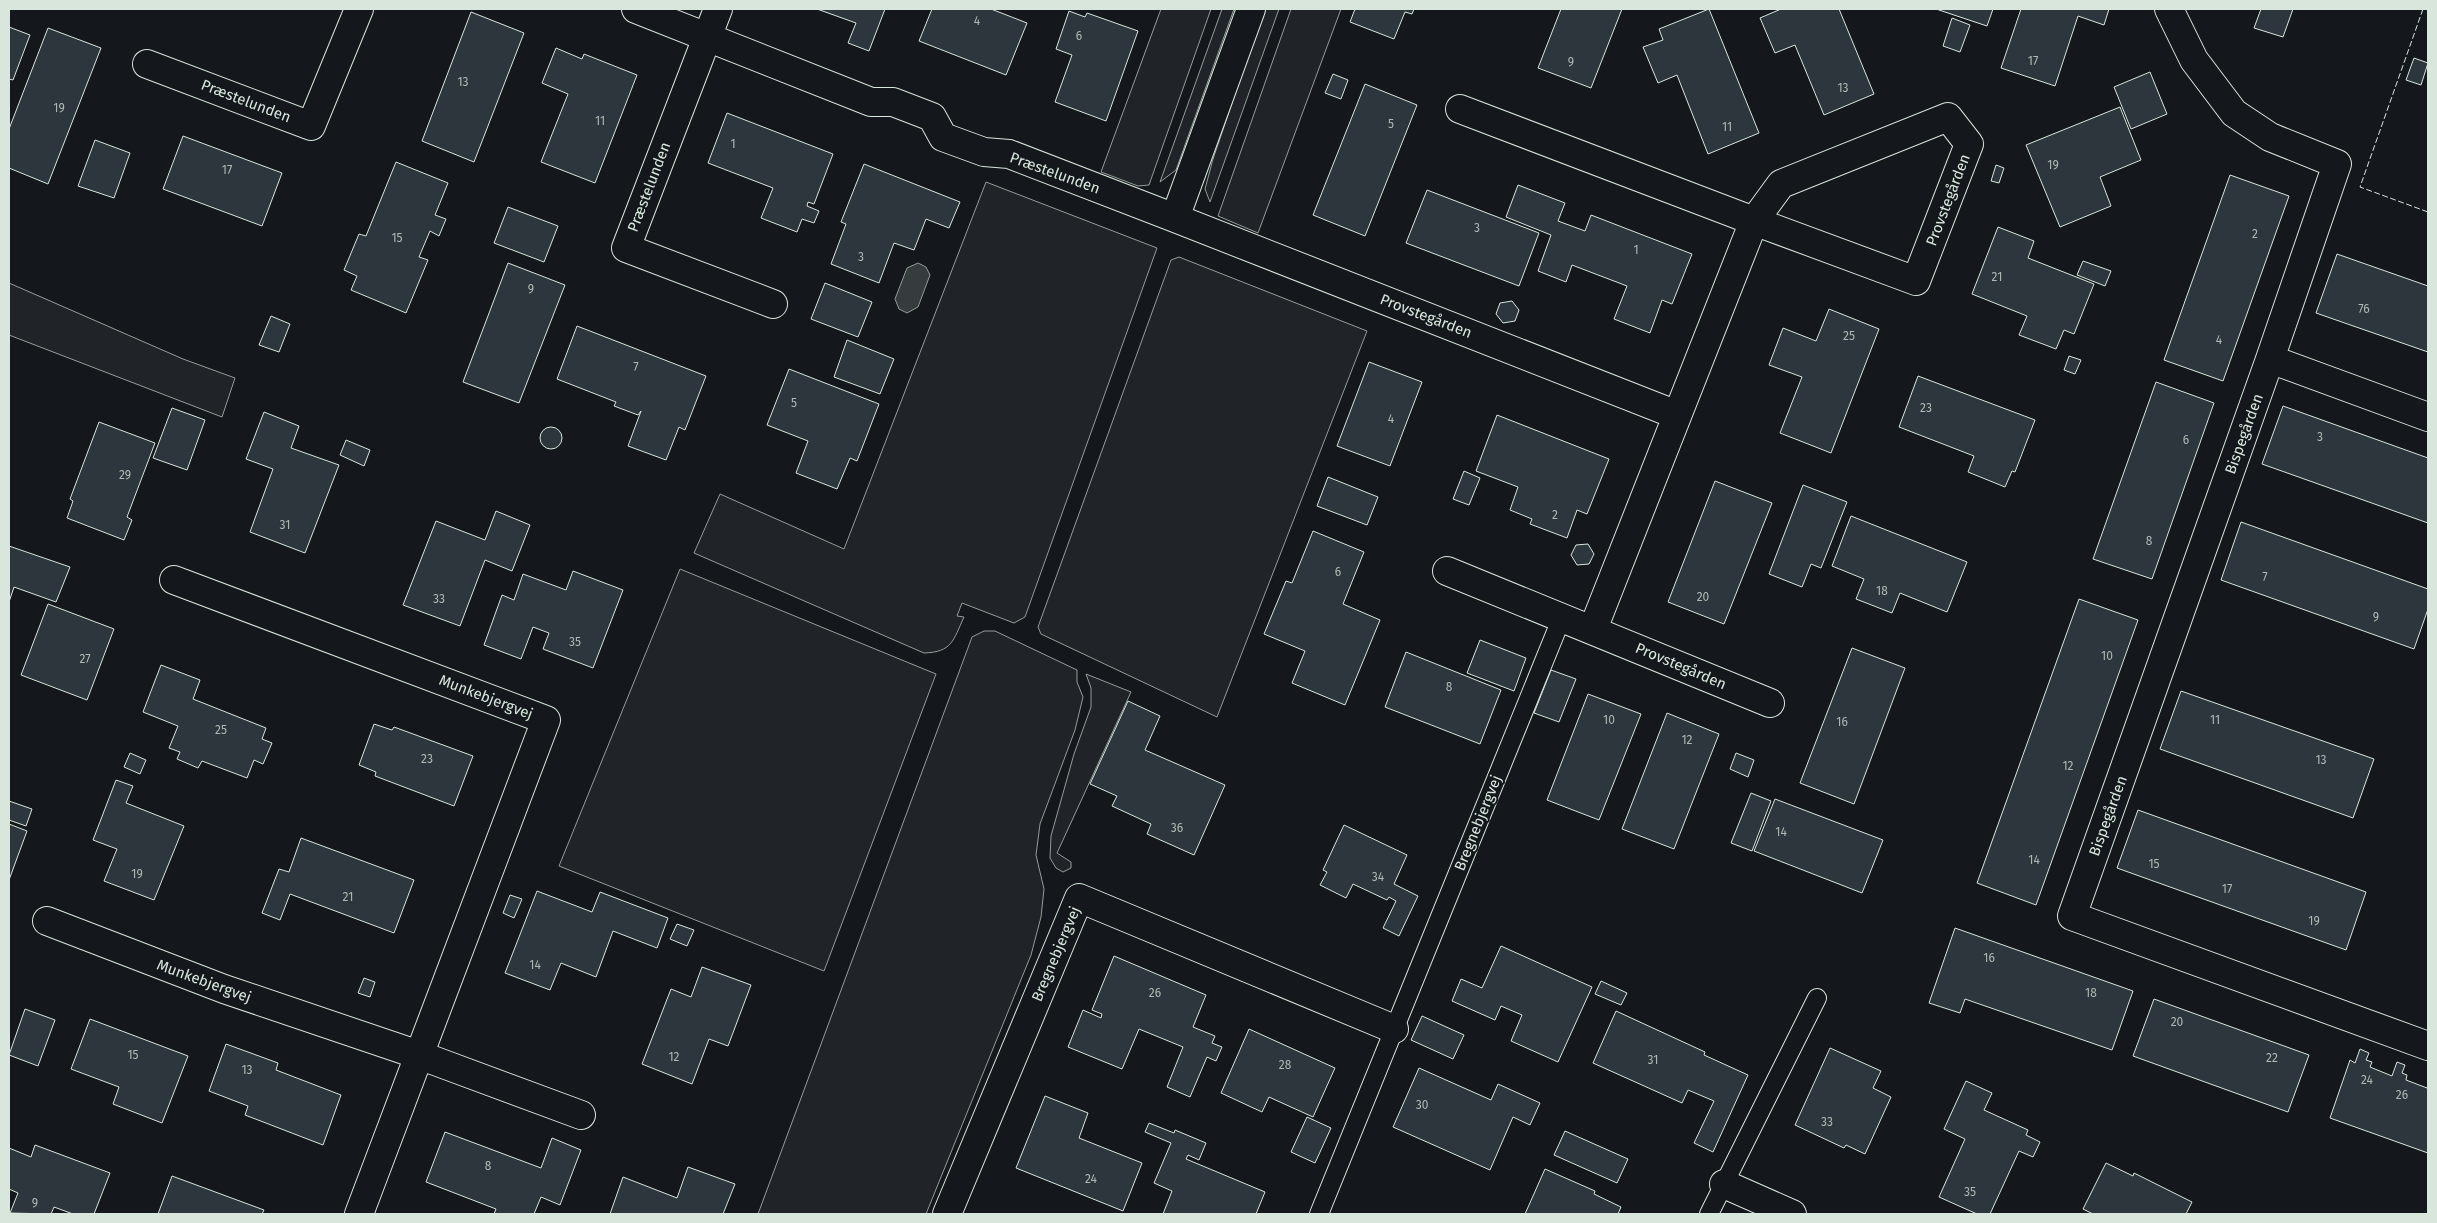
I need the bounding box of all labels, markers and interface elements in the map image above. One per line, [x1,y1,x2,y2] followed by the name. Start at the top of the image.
[974,14,981,28] house number: 4
[1076,29,1082,43] house number: 6
[2028,54,2038,68] house number: 17
[1568,55,1574,69] house number: 9
[457,75,469,89] house number: 13
[199,76,293,126] street label: Præstelunden
[1837,81,1849,95] house number: 13
[53,101,65,115] house number: 19
[595,114,605,128] house number: 11
[1388,117,1394,131] house number: 5
[1722,120,1732,134] house number: 11
[730,137,736,151] house number: 1
[624,140,674,234] street label: Præstelunden
[1007,148,1103,198] street label: Præstelunden
[1922,151,1974,249] street label: Provstegården
[2047,158,2059,172] house number: 19
[222,163,232,177] house number: 17
[1474,221,1480,235] house number: 3
[2252,227,2258,241] house number: 2
[391,231,403,245] house number: 15
[1633,243,1639,257] house number: 1
[858,250,864,264] house number: 3
[1992,270,2002,284] house number: 21
[528,282,534,296] house number: 9
[1377,290,1475,342] street label: Provstegården
[2358,302,2370,316] house number: 76
[1843,329,1855,343] house number: 25
[2216,333,2223,347] house number: 4
[633,360,639,374] house number: 7
[2221,391,2267,477] street label: Bispegården
[791,396,797,410] house number: 5
[1920,401,1932,415] house number: 23
[1388,412,1395,426] house number: 4
[2317,430,2323,444] house number: 3
[2183,433,2189,447] house number: 6
[119,468,131,482] house number: 29
[1552,508,1558,522] house number: 2
[280,518,290,532] house number: 31
[2146,534,2153,548] house number: 8
[1335,565,1341,579] house number: 6
[2262,570,2268,584] house number: 7
[1876,584,1888,598] house number: 18
[1697,590,1710,604] house number: 20
[433,592,445,606] house number: 33
[2373,610,2379,624] house number: 9
[569,635,581,649] house number: 35
[1633,639,1729,693] street label: Provstegården
[2101,649,2113,663] house number: 10
[79,652,91,666] house number: 27
[436,671,536,723] street label: Munkebjergvej
[1446,680,1453,694] house number: 8
[1603,713,1615,727] house number: 10
[2210,713,2220,727] house number: 11
[1836,715,1848,729] house number: 16
[215,723,227,737] house number: 25
[1681,733,1693,747] house number: 12
[421,752,433,766] house number: 23
[2315,753,2327,767] house number: 13
[2062,759,2074,773] house number: 12
[1451,772,1505,874] street label: Bregnebjergvej
[2085,773,2131,859] street label: Bispegården
[1171,821,1183,835] house number: 36
[1775,825,1787,839] house number: 14
[2028,853,2040,867] house number: 14
[2148,857,2160,871] house number: 15
[131,867,143,881] house number: 19
[1372,870,1385,884] house number: 34
[2222,882,2232,896] house number: 17
[343,890,353,904] house number: 21
[1028,904,1084,1004] street label: Bregnebjergvej
[2308,914,2320,928] house number: 19
[1983,951,1995,965] house number: 16
[154,956,254,1006] street label: Munkebjergvej
[529,958,541,972] house number: 14
[1149,986,1161,1000] house number: 26
[2085,986,2097,1000] house number: 18
[2171,1015,2184,1029] house number: 20
[127,1048,139,1062] house number: 15
[668,1050,680,1064] house number: 12
[2266,1051,2278,1065] house number: 22
[1648,1053,1658,1067] house number: 31
[1279,1058,1292,1072] house number: 28
[241,1063,253,1077] house number: 13
[2361,1073,2374,1087] house number: 24
[2396,1088,2408,1102] house number: 26
[1416,1098,1429,1112] house number: 30
[1821,1115,1833,1129] house number: 33
[485,1159,492,1173] house number: 8
[1085,1172,1098,1186] house number: 24
[1964,1185,1976,1199] house number: 35
[32,1196,38,1210] house number: 9

